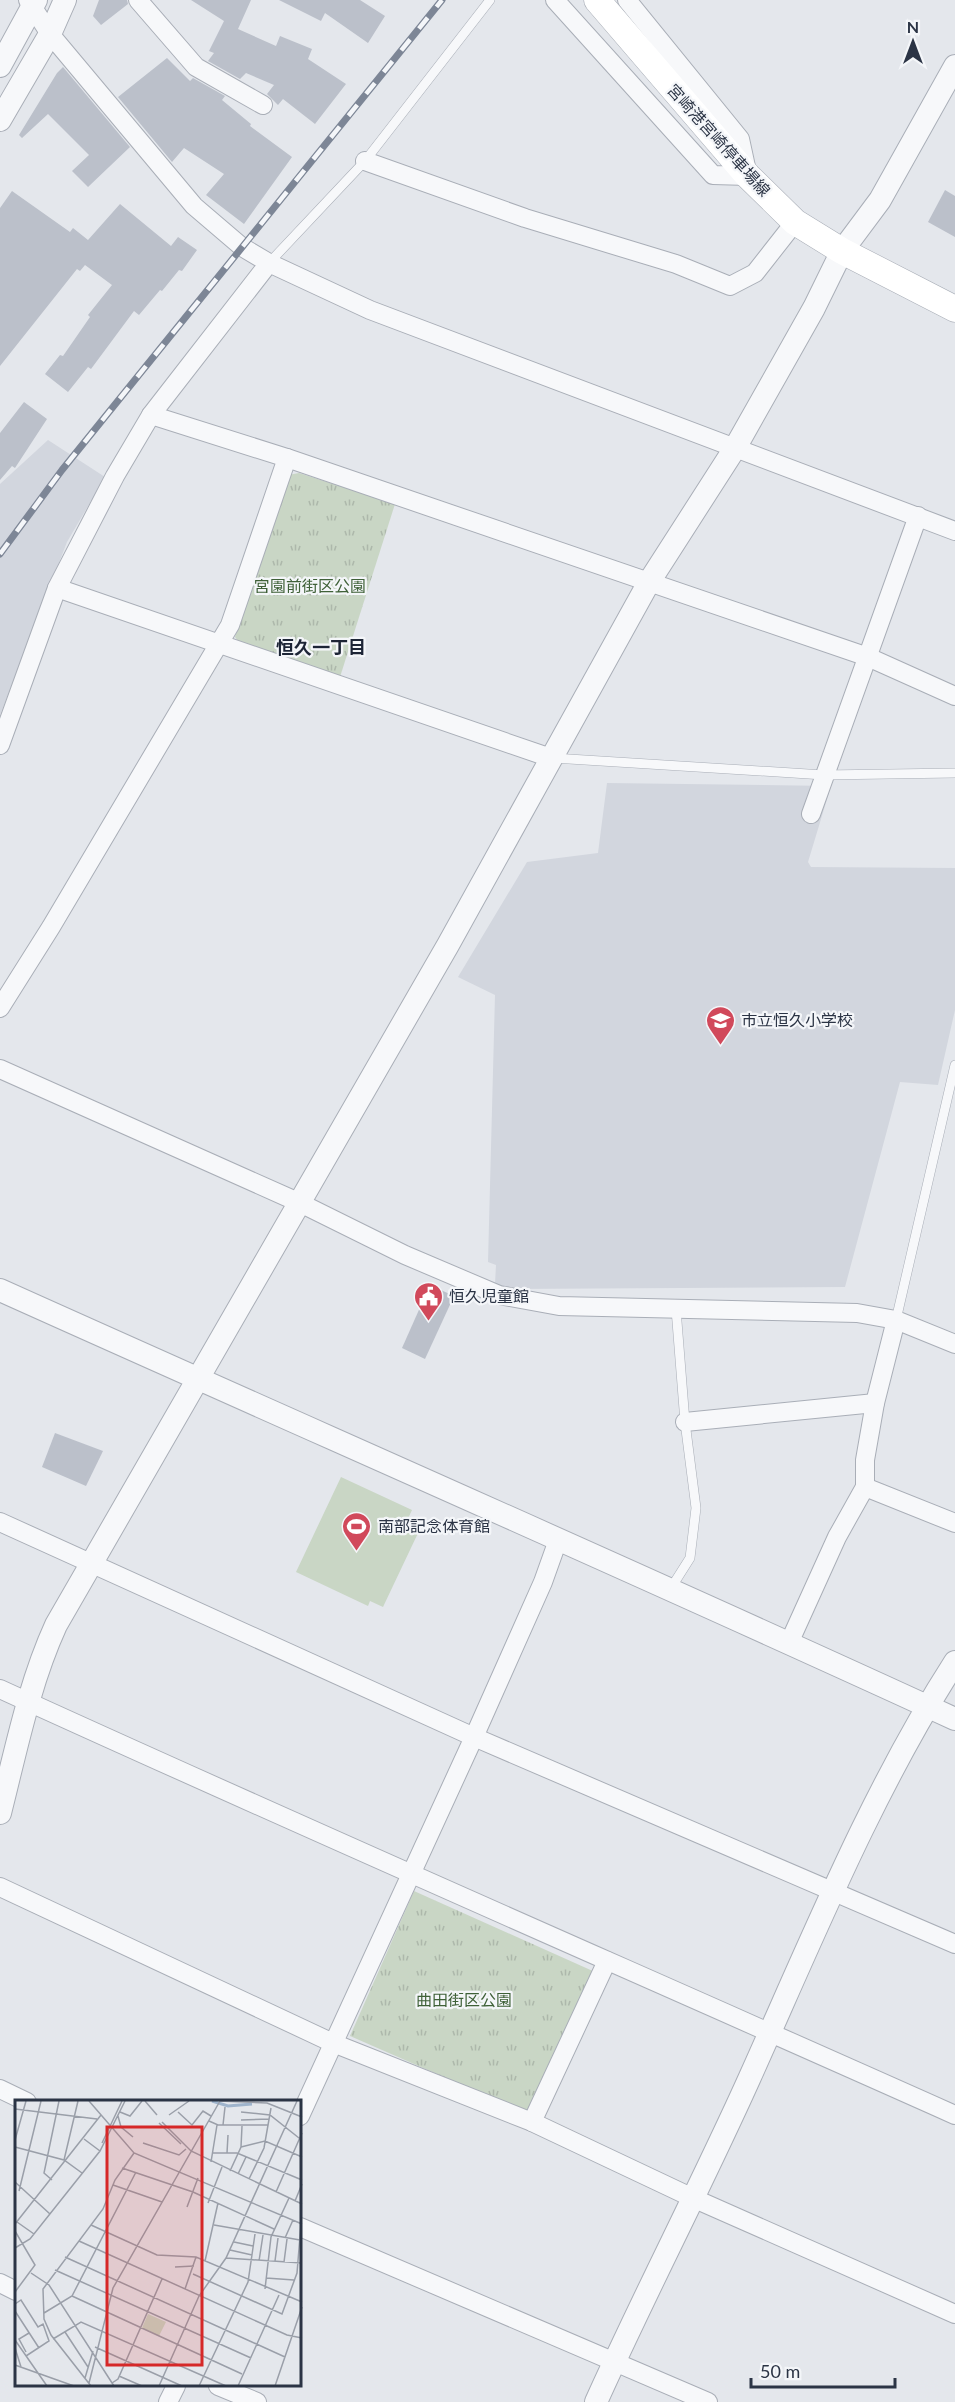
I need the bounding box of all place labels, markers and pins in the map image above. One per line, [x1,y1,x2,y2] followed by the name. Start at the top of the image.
[704,1004,736,1046] school or university icon: 市立恒久小学校
[741,1010,853,1029] place label: 市立恒久小学校
[412,1280,444,1322] public building icon: 恒久児童館
[449,1286,529,1305] place label: 恒久児童館
[341,1510,373,1552] sports icon: 南部記念体育館
[378,1516,490,1535] place label: 南部記念体育館

